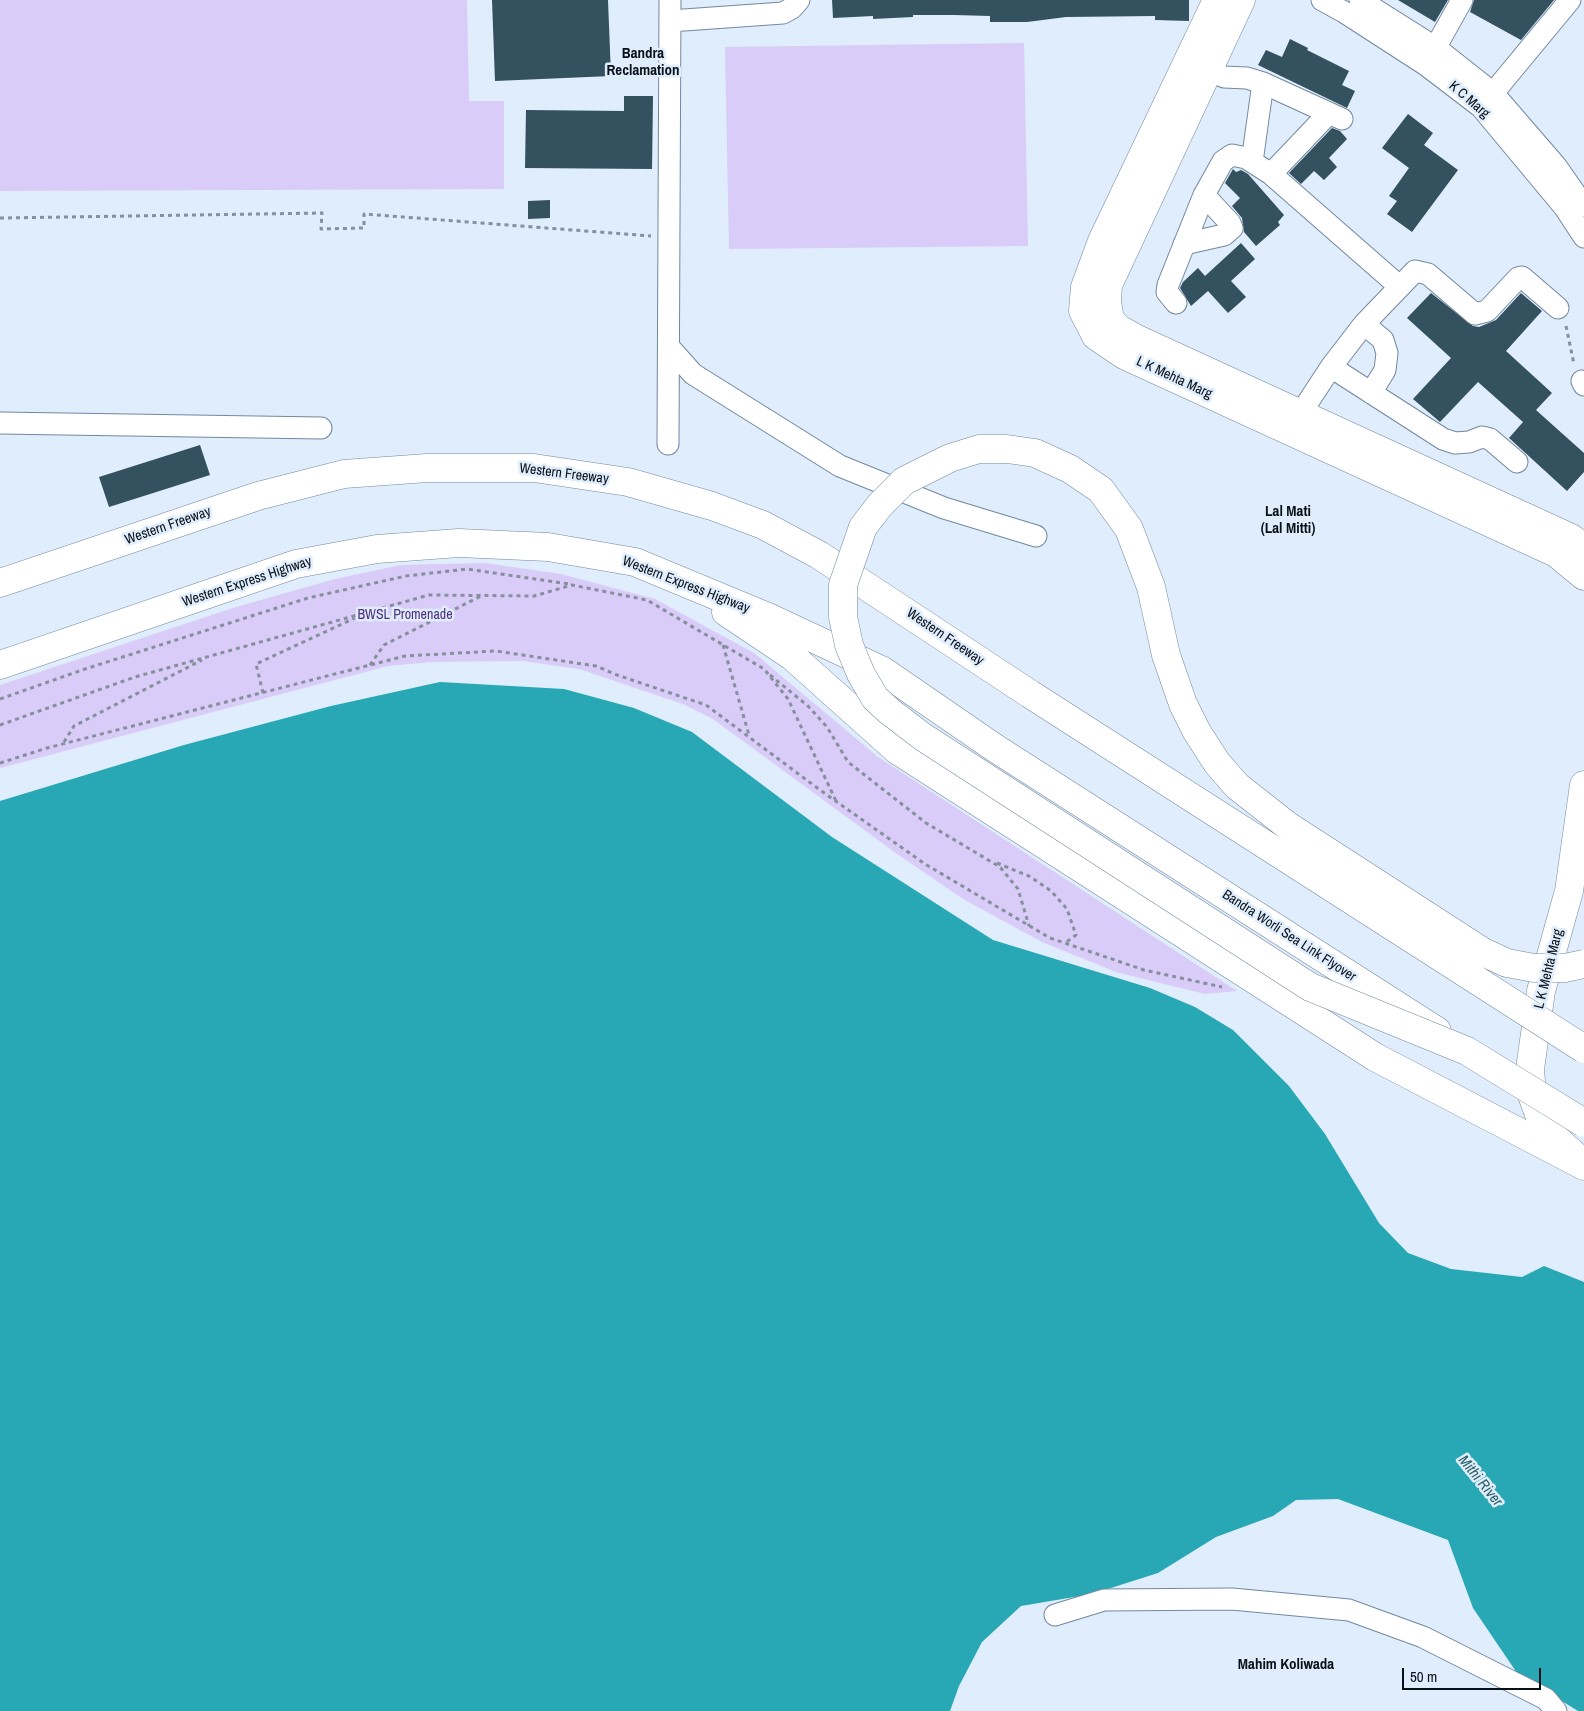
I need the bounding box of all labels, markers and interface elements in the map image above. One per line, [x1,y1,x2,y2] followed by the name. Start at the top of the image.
[606,45,680,80] district label: Bandra Reclamation
[1445,78,1493,122] street label: K C Marg
[1133,353,1215,403] street label: L K Mehta Marg
[518,460,610,488] street label: Western Freeway
[123,503,213,549] street label: Western Freeway
[1261,503,1315,538] district label: Lal Mati (Lal Mitti)
[180,553,314,611] street label: Western Express Highway
[620,553,752,617] street label: Western Express Highway
[903,605,987,669] street label: Western Freeway
[357,607,453,623] park label: BWSL Promenade
[1219,886,1359,986] street label: Bandra Worli Sea Link Flyover
[1531,927,1567,1011] street label: L K Mehta Marg
[1454,1452,1506,1510] water label: Mithi River
[1238,1656,1334,1674] district label: Mahim Koliwada
[1404,1658,1543,1690] scale bar
[1410,1666,1437,1687] text: 50 m

